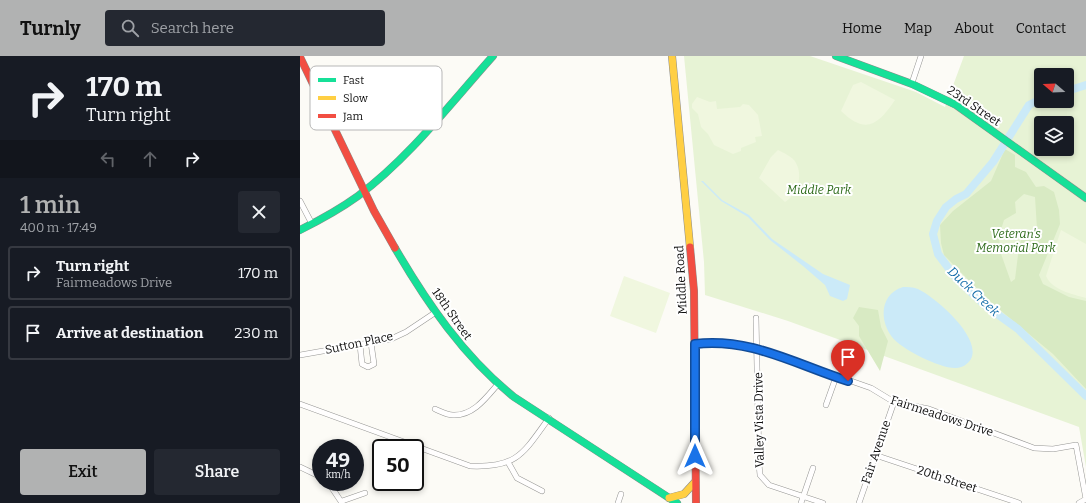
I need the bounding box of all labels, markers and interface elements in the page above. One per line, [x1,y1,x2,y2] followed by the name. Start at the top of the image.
[105,10,385,46] search box
[20,17,81,40] text: Turnly
[119,17,141,39] icon: search
[151,19,234,37] text: Search here
[842,20,882,37] text: Home
[904,20,932,37] text: Map
[954,20,994,37] text: About
[1016,20,1066,37] text: Contact
[310,66,442,130] legend
[1034,68,1074,108] north arrow
[1034,68,1074,156] map controls
[86,70,162,103] text: 170 m
[20,72,72,124] icon: right
[343,74,364,87] text: Fast
[945,83,1004,129] street label: 23rd Street
[343,92,368,105] text: Slow
[86,104,171,126] text: Turn right
[342,110,363,123] text: Jam
[1034,116,1074,156] button: layers
[97,148,119,170] icon: left
[139,148,161,170] icon: ahead
[181,148,203,170] icon: right
[787,183,852,197] park label: Middle Park
[20,191,80,219] text: 1 min
[238,191,280,233] button: close
[20,220,97,235] text: 400 m · 17:49
[976,227,1056,255] park label: Veteran's Memorial Park
[672,245,690,315] street label: Middle Road
[56,257,129,275] text: Turn right
[22,262,44,284] icon: right
[238,264,278,282] text: 170 m
[945,264,1003,320] water label: Duck Creek
[56,275,172,290] text: Fairmeadows Drive
[429,285,475,343] street label: 18th Street
[22,322,44,344] icon: arrive
[56,324,203,342] text: Arrive at destination
[234,324,278,342] text: 230 m
[324,329,394,357] street label: Sutton Place
[831,340,865,381] pin
[837,346,859,368] icon: arrive
[751,372,767,468] street label: Valley Vista Drive
[889,393,995,439] street label: Fairmeadows Drive
[859,418,893,486] street label: Fair Avenue
[674,435,716,477] position arrow
[372,439,424,491] speed limit sign: 50
[326,448,350,472] text: 49
[20,449,146,495] button: Exit
[154,449,280,495] button: Share
[915,463,979,495] street label: 20th Street
[326,469,350,481] text: km/h

